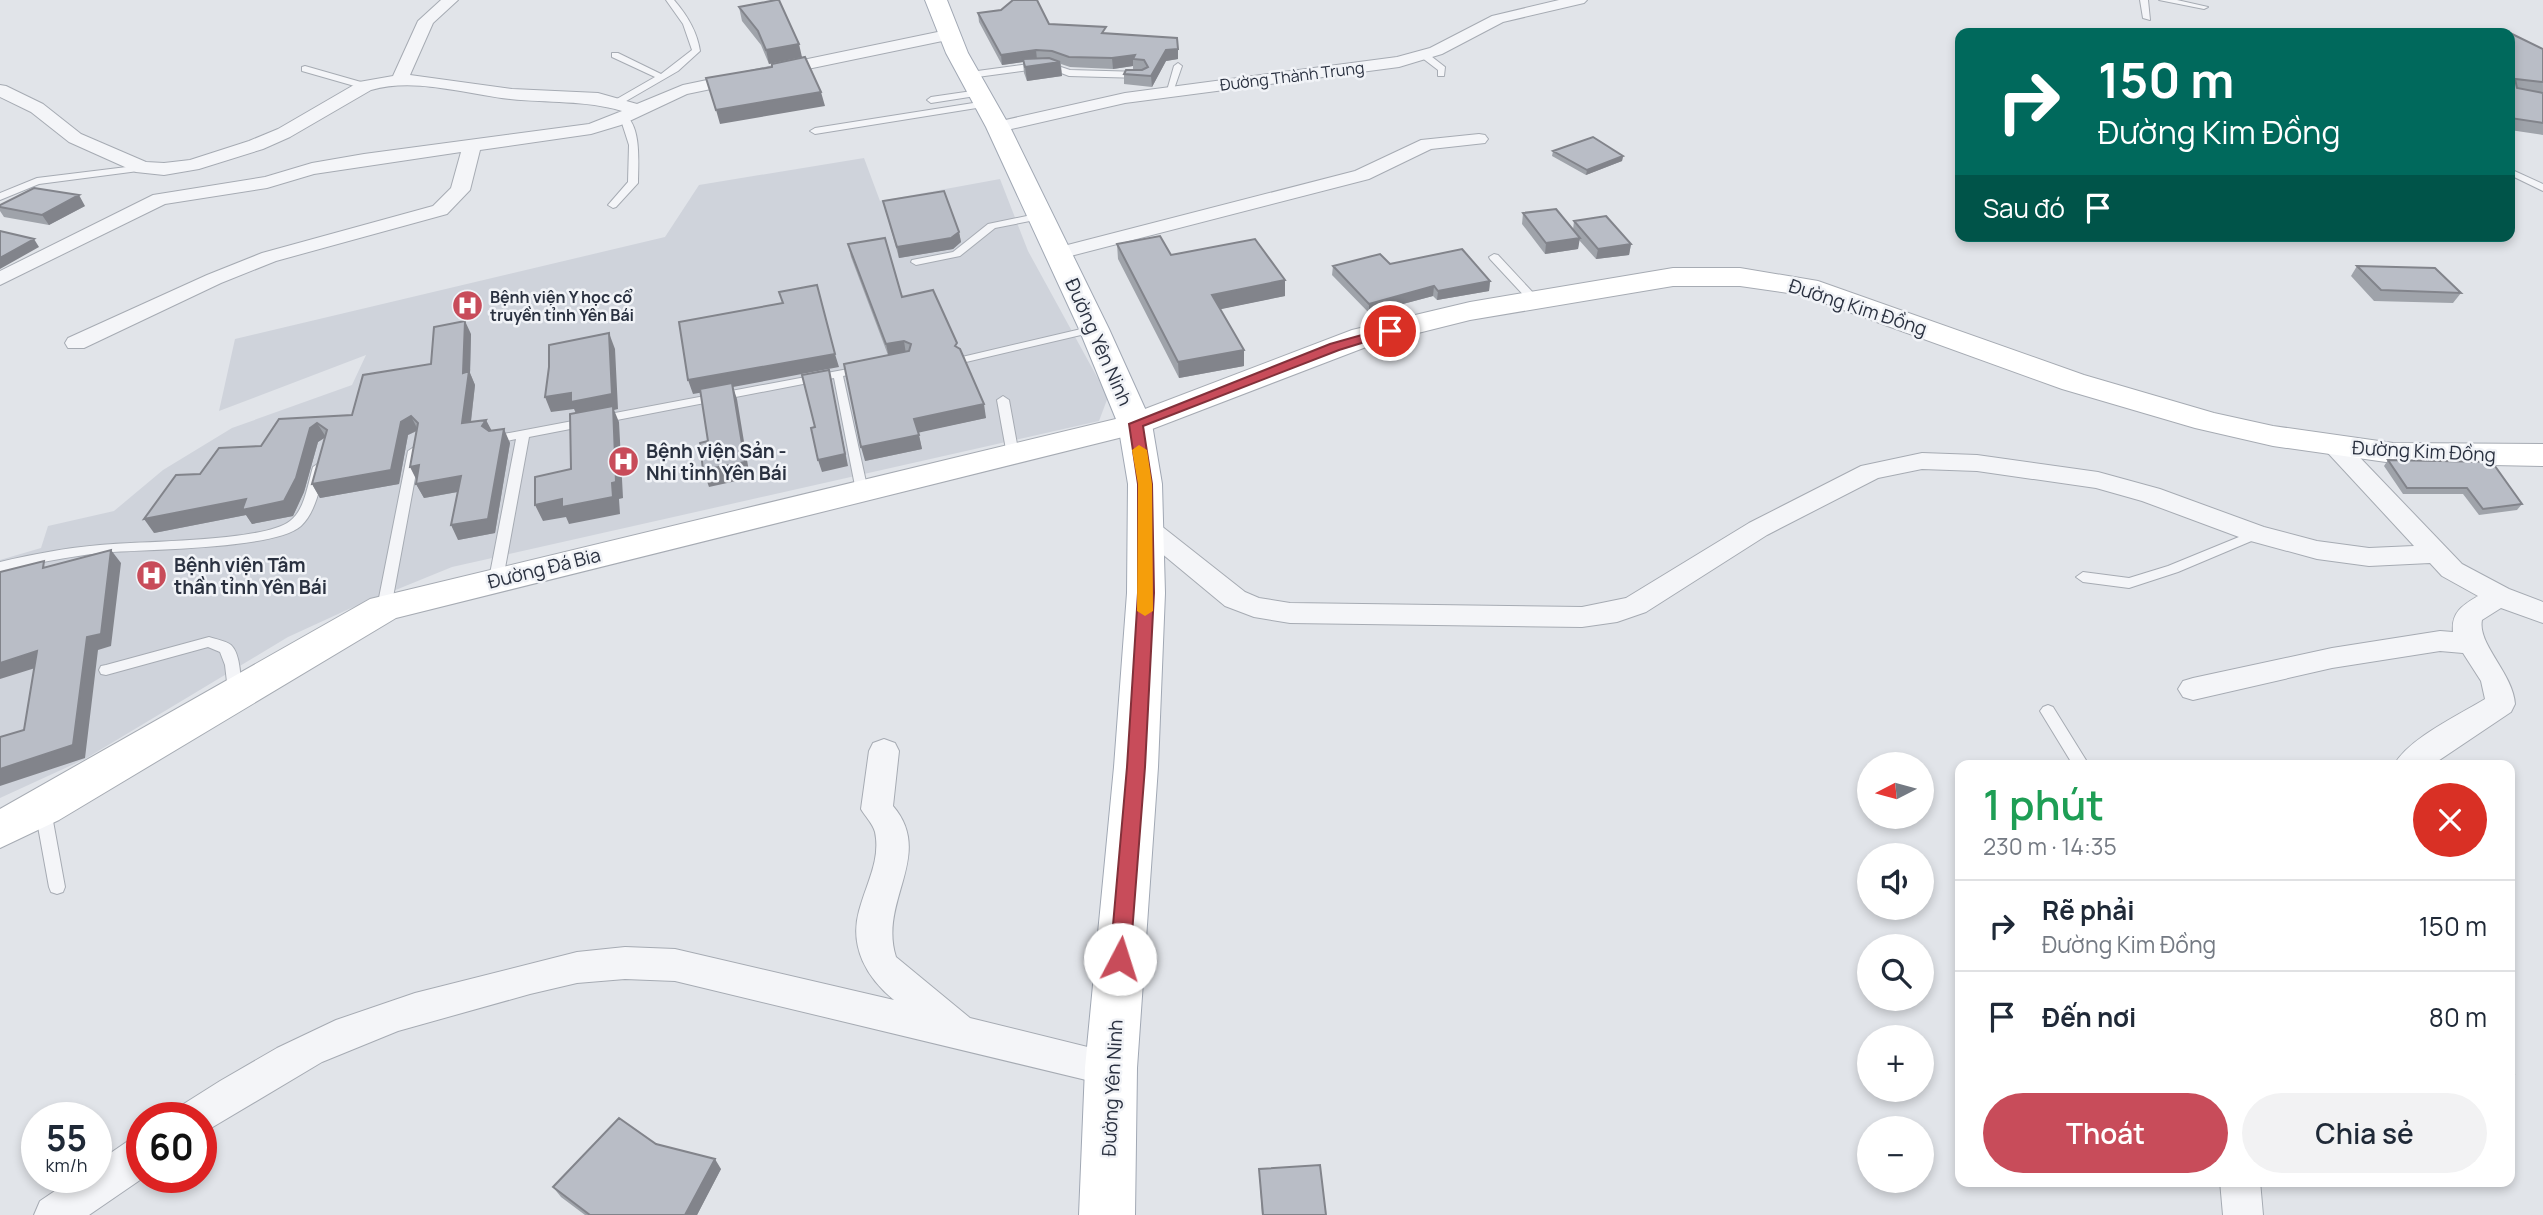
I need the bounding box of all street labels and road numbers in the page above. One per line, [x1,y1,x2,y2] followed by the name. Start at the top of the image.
[1219,56,1365,96] street label: Đường Thành Trung
[1786,272,1930,342] street label: Đường Kim Đồng
[1059,274,1139,410] street label: Đường Yên Ninh
[2351,434,2497,468] street label: Đường Kim Đồng
[485,541,603,595] street label: Đường Đá Bia
[1095,1019,1129,1157] street label: Đường Yên Ninh

